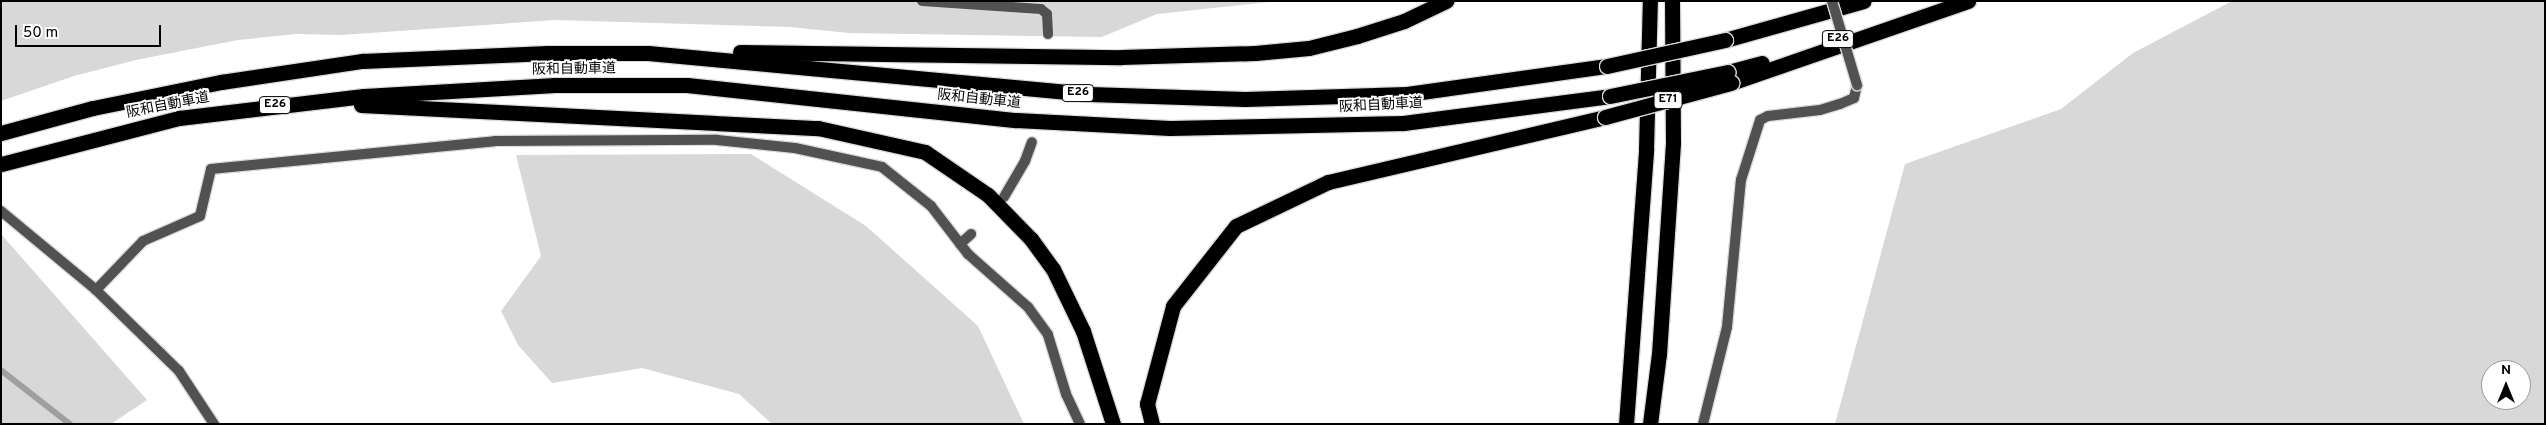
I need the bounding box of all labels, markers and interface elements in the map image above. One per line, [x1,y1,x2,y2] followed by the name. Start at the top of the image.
[18,15,164,47] scale bar
[23,24,58,43] text: 50 m
[1822,30,1854,48] road number: E26
[532,61,616,79] street label: 阪和自動車道
[1062,84,1094,102] road number: E26
[936,87,1022,113] street label: 阪和自動車道
[125,90,211,122] street label: 阪和自動車道
[1653,90,1683,110] road number: E71
[1339,95,1423,117] street label: 阪和自動車道
[259,96,291,114] road number: E26
[2481,360,2531,410] north arrow
[2501,362,2511,379] text: N

